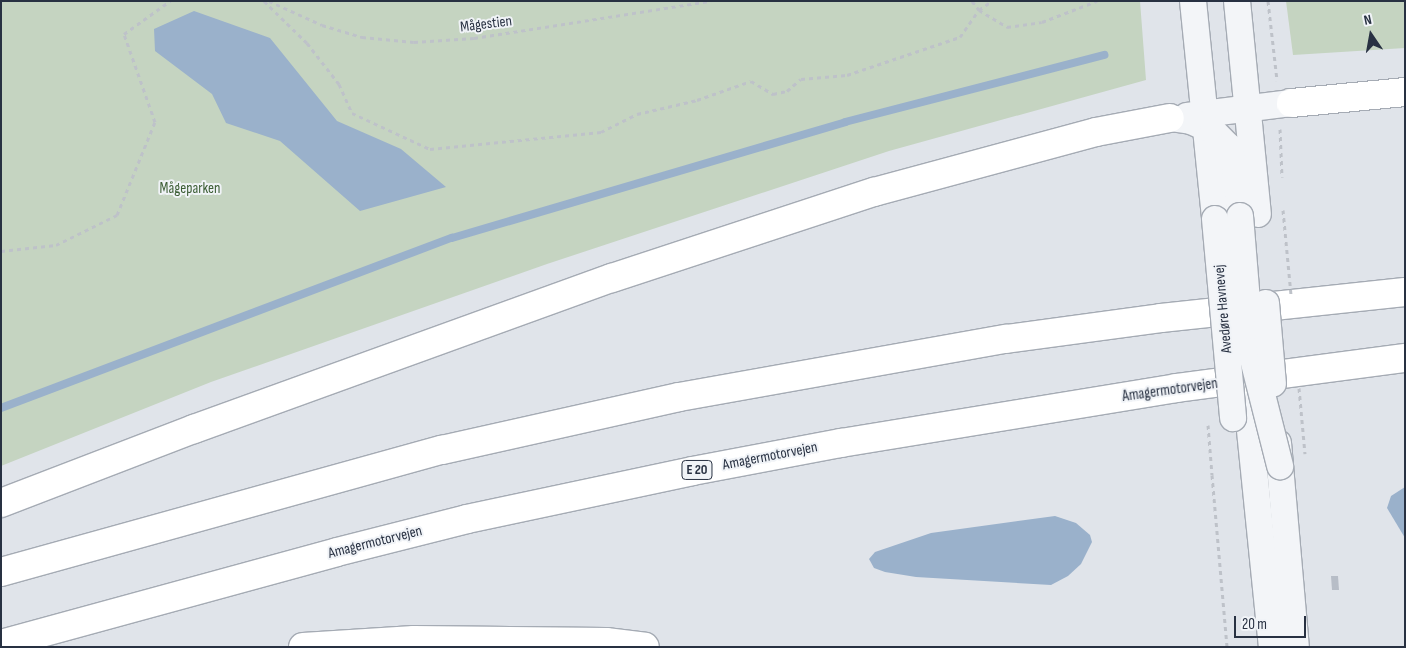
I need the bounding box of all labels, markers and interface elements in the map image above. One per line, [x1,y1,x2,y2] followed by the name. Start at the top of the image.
[1346,10,1396,60] north arrow
[1362,11,1373,29] text: N
[459,12,513,36] street label: Mågestien
[160,180,220,198] park label: Mågeparken
[1210,264,1236,354] street label: Avedøre Havnevej
[1121,374,1219,406] street label: Amagermotorvejen
[721,438,819,474] street label: Amagermotorvejen
[681,458,713,482] road number: E 20
[326,522,424,562] street label: Amagermotorvejen
[1236,606,1308,638] scale bar
[1242,615,1267,634] text: 20 m

